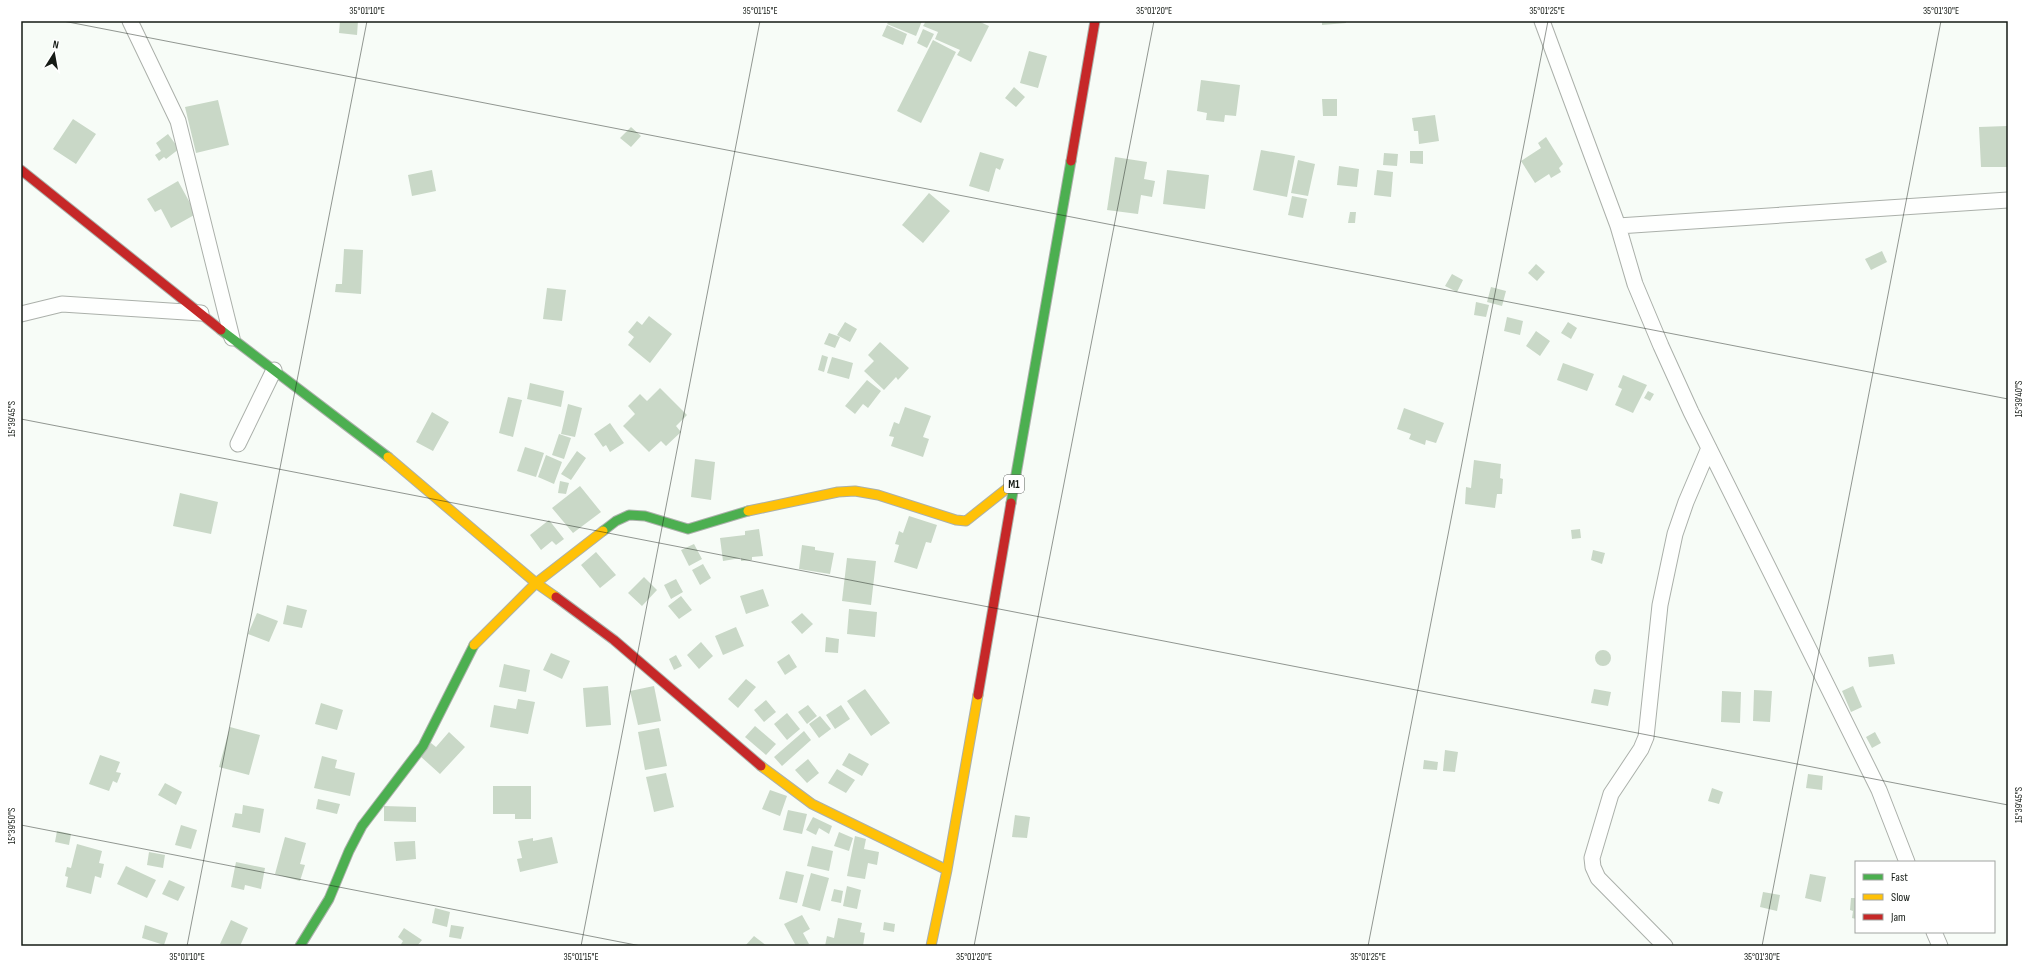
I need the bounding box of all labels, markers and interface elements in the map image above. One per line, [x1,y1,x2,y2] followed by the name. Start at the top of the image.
[349,5,385,17] text: 35°01'10"E
[742,5,778,17] text: 35°01'15"E
[1136,5,1172,17] text: 35°01'20"E
[1529,5,1565,17] text: 35°01'25"E
[1923,5,1959,17] text: 35°01'30"E
[34,34,74,74] north arrow
[52,38,60,52] text: N
[2013,381,2025,417] text: 15°39'40"S
[6,401,18,437] text: 15°39'45"S
[1004,475,1024,493] road number: M1
[2013,787,2025,823] text: 15°39'45"S
[6,808,18,844] text: 15°39'50"S
[1855,861,1995,933] legend
[1891,870,1908,885] text: Fast
[1891,890,1910,905] text: Slow
[1890,910,1906,925] text: Jam
[169,951,205,963] text: 35°01'10"E
[563,951,599,963] text: 35°01'15"E
[956,951,992,963] text: 35°01'20"E
[1350,951,1386,963] text: 35°01'25"E
[1744,951,1780,963] text: 35°01'30"E

